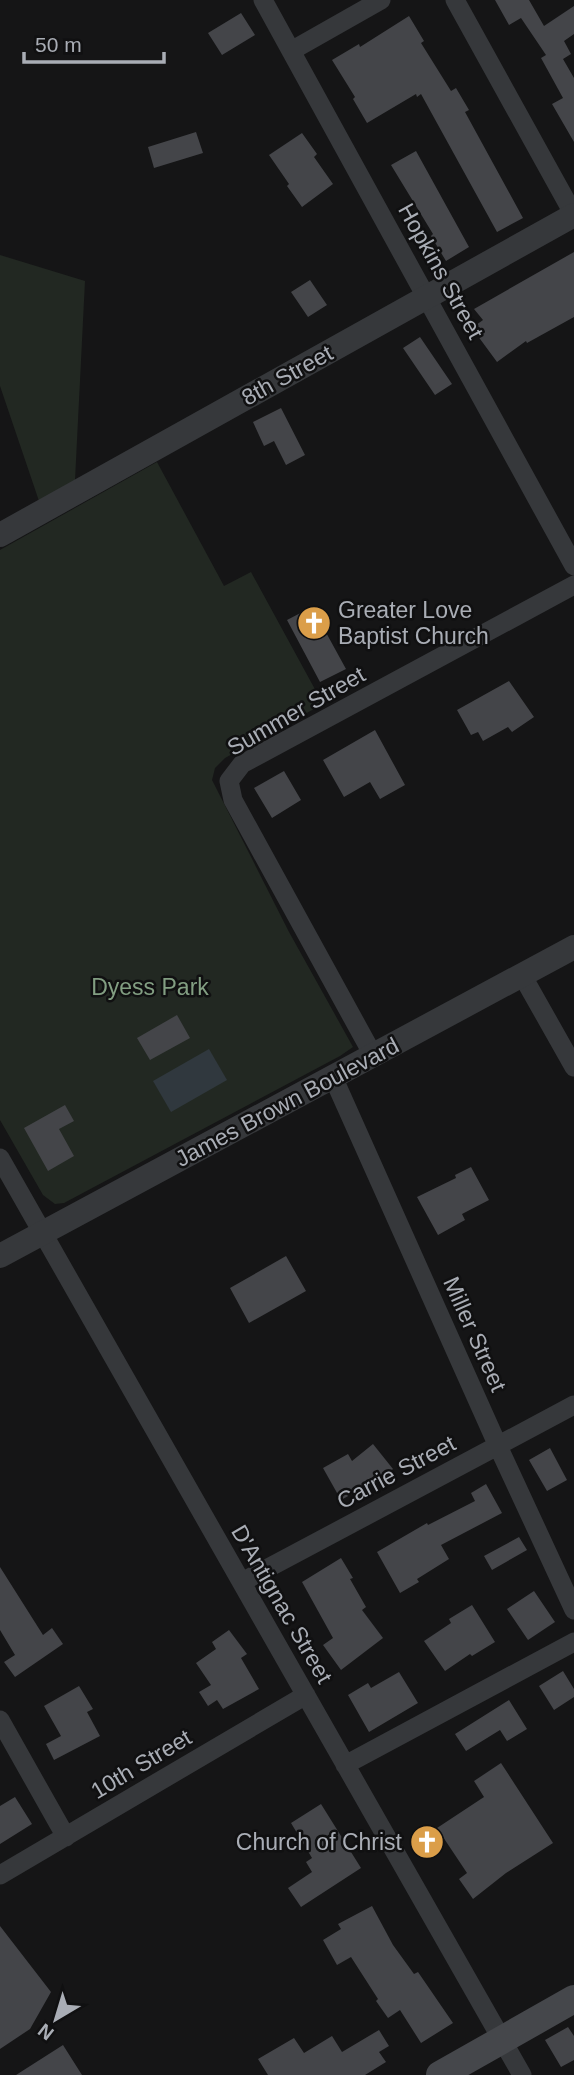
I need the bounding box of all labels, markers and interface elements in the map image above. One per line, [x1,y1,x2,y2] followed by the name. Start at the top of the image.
[24,21,164,65] scale bar
[35,33,82,56] text: 50 m
[393,199,489,344] street label: Hopkins Street
[237,339,337,411] street label: 8th Street
[338,597,489,649] place label: Greater Love Baptist Church
[295,604,333,642] church icon: Greater Love Baptist Church
[223,661,370,761] street label: Summer Street
[91,974,209,1000] park label: Dyess Park
[171,1032,403,1172] street label: James Brown Boulevard
[438,1273,512,1396] street label: Miller Street
[332,1430,460,1514] street label: Carrie Street
[226,1520,338,1688] street label: D'Antignac Street
[86,1724,196,1804] street label: 10th Street
[408,1823,446,1861] church icon: Church of Christ
[236,1829,403,1855] place label: Church of Christ
[21,1984,91,2054] north arrow
[34,2020,58,2045] text: N

